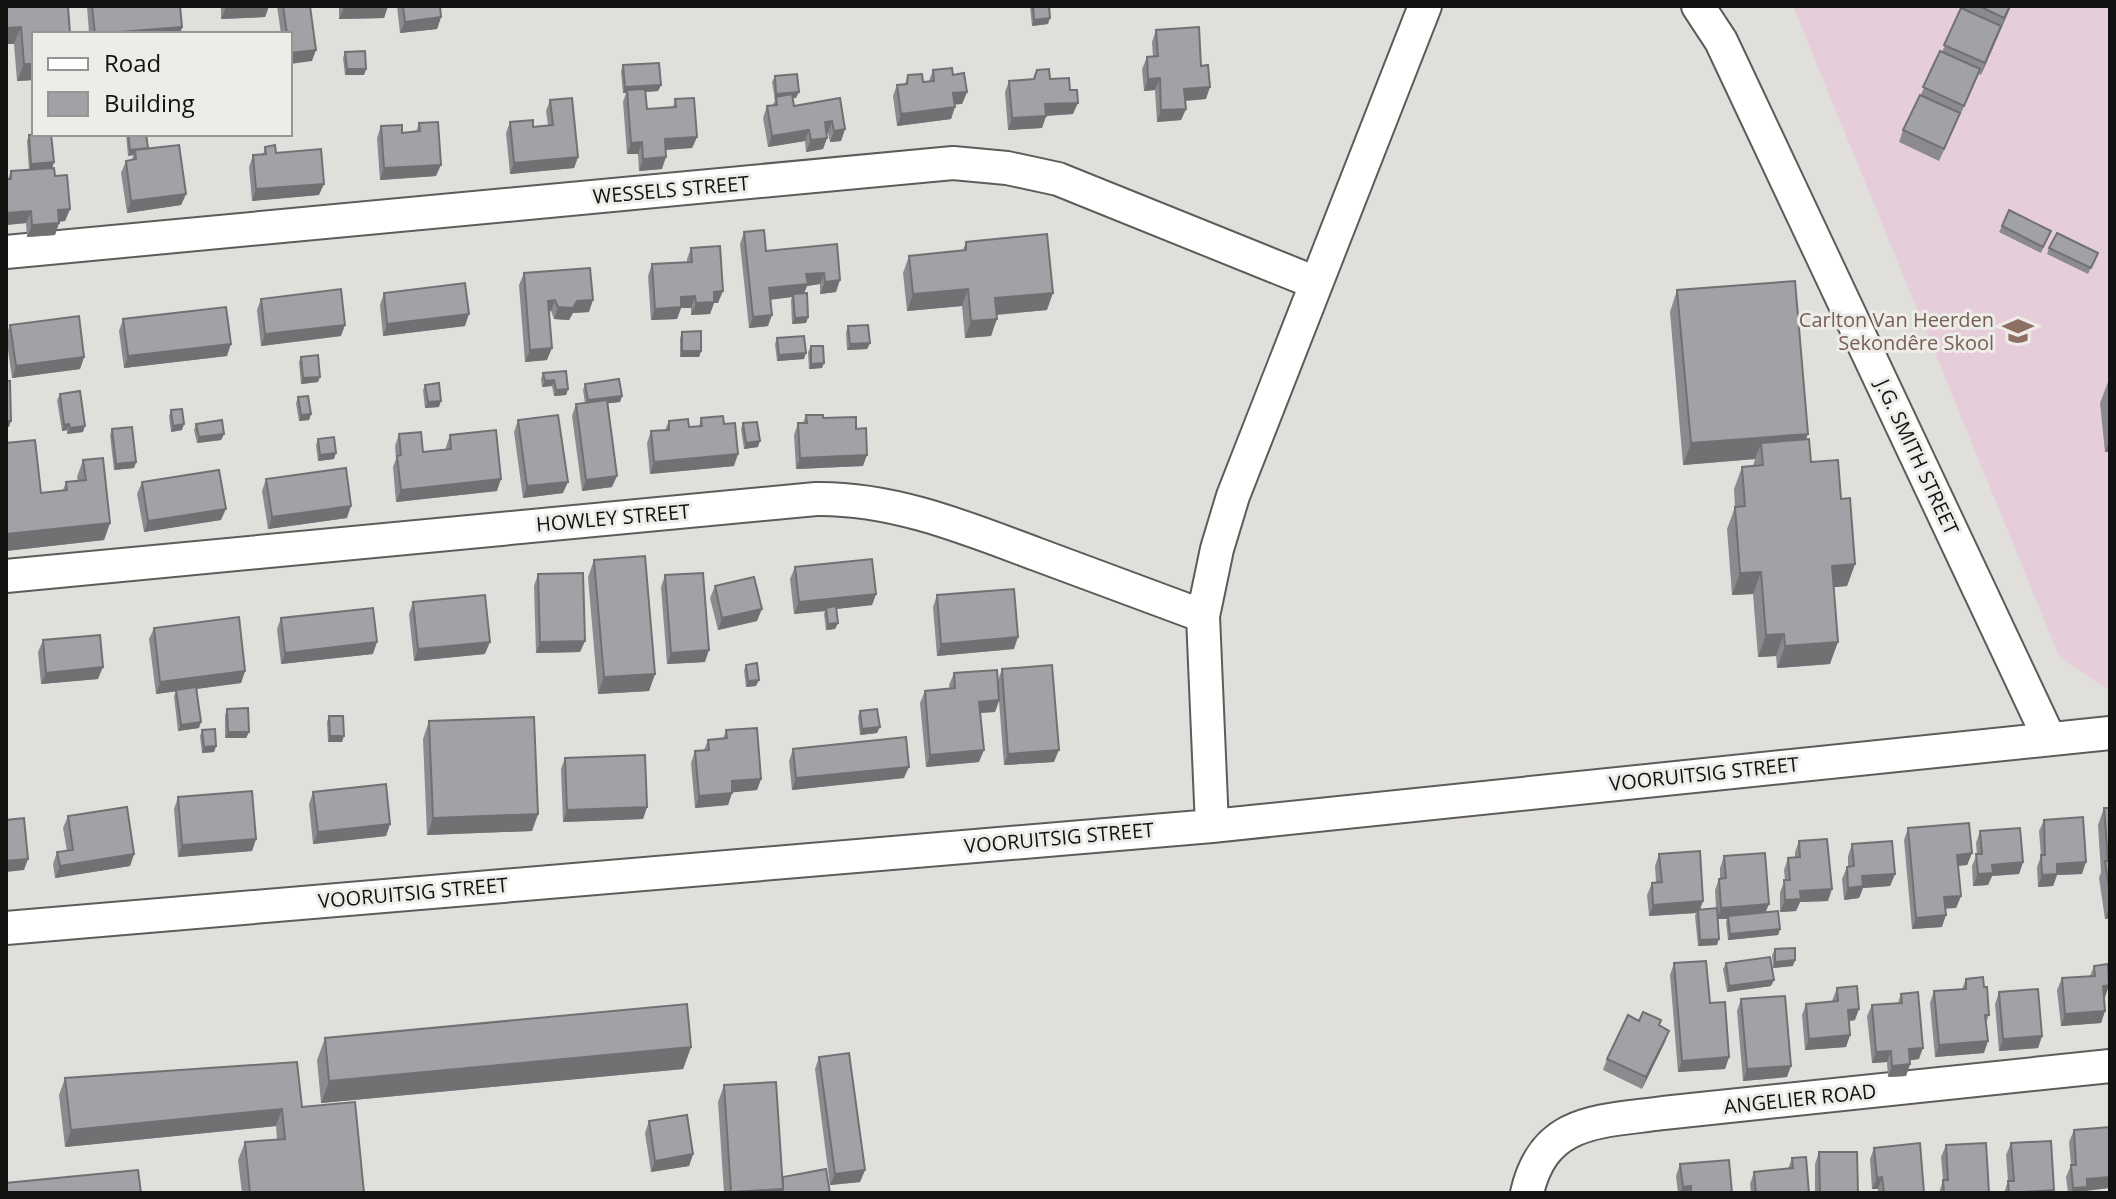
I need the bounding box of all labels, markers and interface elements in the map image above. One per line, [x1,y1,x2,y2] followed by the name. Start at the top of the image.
[32,32,292,136] legend
[104,46,161,79] text: Road
[104,86,195,119] text: Building
[592,169,750,210] street label: WESSELS STREET
[1799,306,1994,356] place label: Carlton Van Heerden Sekondêre Skool
[2001,314,2035,348] school or university icon: Carlton Van Heerden Sekondêre Skool
[1869,373,1965,539] street label: J.G. SMITH STREET
[535,497,691,538] street label: HOWLEY STREET
[1608,750,1800,797] street label: VOORUITSIG STREET
[963,816,1155,859] street label: VOORUITSIG STREET
[317,871,509,914] street label: VOORUITSIG STREET
[1722,1077,1877,1120] street label: ANGELIER ROAD

